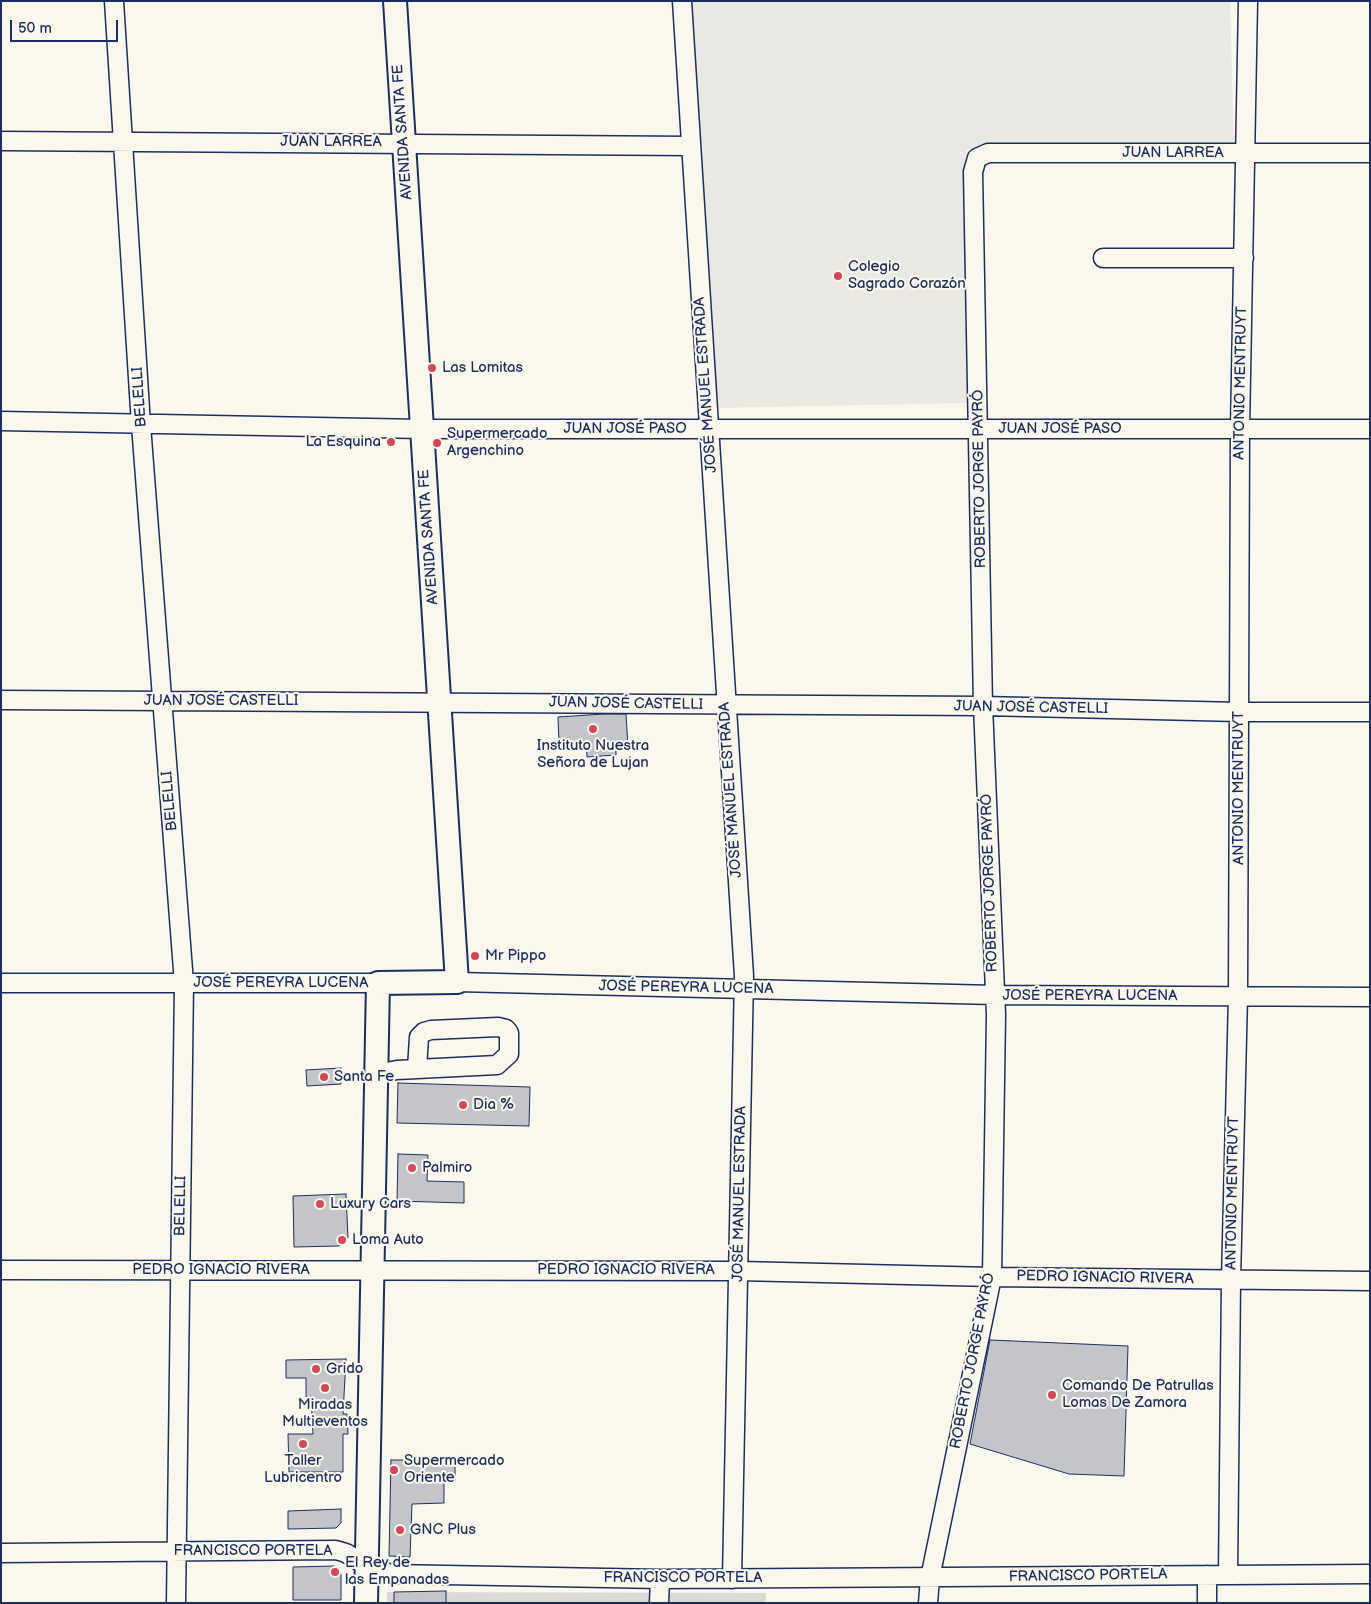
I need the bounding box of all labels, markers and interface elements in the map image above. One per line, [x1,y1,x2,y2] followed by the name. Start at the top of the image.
[12,10,120,42] scale bar
[18,19,52,38] text: 50 m
[389,64,417,200] street label: AVENIDA SANTA FE
[280,133,382,151] street label: JUAN LARREA
[1122,144,1224,162] street label: JUAN LARREA
[848,258,966,293] place label: Colegio Sagrado Corazón
[832,270,844,282] marker: Colegio Sagrado Corazón
[691,297,721,473] street label: JOSÉ MANUEL ESTRADA
[1231,306,1251,460] street label: ANTONIO MENTRUYT
[442,359,523,377] place label: Las Lomitas
[426,362,438,374] marker: Las Lomitas
[129,366,151,428] street label: BELELLI
[969,389,991,569] street label: ROBERTO JORGE PAYRÓ
[563,420,687,438] street label: JUAN JOSÉ PASO
[998,420,1122,438] street label: JUAN JOSÉ PASO
[447,425,547,460] place label: Supermercado Argenchino
[305,433,381,451] place label: La Esquina
[385,436,397,448] marker: La Esquina
[431,437,443,449] marker: Supermercado Argenchino
[415,469,443,605] street label: AVENIDA SANTA FE
[144,692,298,710] street label: JUAN JOSÉ CASTELLI
[549,694,703,714] street label: JUAN JOSÉ CASTELLI
[954,698,1108,718] street label: JUAN JOSÉ CASTELLI
[716,702,746,878] street label: JOSÉ MANUEL ESTRADA
[1230,711,1248,865] street label: ANTONIO MENTRUYT
[587,723,599,735] marker: Instituto Nuestra Señora de Lujan
[537,737,649,772] place label: Instituto Nuestra Señora de Lujan
[158,770,182,832] street label: BELELLI
[978,793,1002,973] street label: ROBERTO JORGE PAYRÓ
[485,947,546,965] place label: Mr Pippo
[469,950,481,962] marker: Mr Pippo
[193,974,369,992] street label: JOSÉ PEREYRA LUCENA
[598,977,774,999] street label: JOSÉ PEREYRA LUCENA
[1002,987,1178,1005] street label: JOSÉ PEREYRA LUCENA
[334,1068,394,1086] place label: Santa Fe
[318,1071,330,1083] marker: Santa Fe
[473,1096,514,1114] place label: Dia %
[457,1099,469,1111] marker: Dia %
[729,1106,751,1282] street label: JOSÉ MANUEL ESTRADA
[1223,1116,1243,1270] street label: ANTONIO MENTRUYT
[422,1159,472,1177] place label: Palmiro
[406,1162,418,1174] marker: Palmiro
[171,1176,191,1236] street label: BELELLI
[330,1195,411,1213] place label: Luxury Cars
[314,1198,326,1210] marker: Luxury Cars
[352,1231,424,1249] place label: Loma Auto
[336,1234,348,1246] marker: Loma Auto
[132,1261,310,1279] street label: PEDRO IGNACIO RIVERA
[537,1261,715,1279] street label: PEDRO IGNACIO RIVERA
[1016,1267,1194,1289] street label: PEDRO IGNACIO RIVERA
[947,1271,999,1451] street label: ROBERTO JORGE PAYRÓ
[326,1360,363,1378] place label: Grido
[310,1363,322,1375] marker: Grido
[1062,1377,1214,1412] place label: Comando De Patrullas Lomas De Zamora
[319,1382,331,1394] marker: Miradas Multieventos
[1046,1389,1058,1401] marker: Comando De Patrullas Lomas De Zamora
[282,1396,368,1431] place label: Miradas Multieventos
[297,1438,309,1450] marker: Taller Lubricentro
[264,1452,342,1487] place label: Taller Lubricentro
[404,1452,504,1487] place label: Supermercado Oriente
[388,1464,400,1476] marker: Supermercado Oriente
[410,1521,476,1539] place label: GNC Plus
[394,1524,406,1536] marker: GNC Plus
[174,1542,332,1560] street label: FRANCISCO PORTELA
[345,1554,449,1589] place label: El Rey de las Empanadas
[329,1566,341,1578] marker: El Rey de las Empanadas
[1008,1566,1168,1586] street label: FRANCISCO PORTELA
[604,1569,762,1587] street label: FRANCISCO PORTELA

